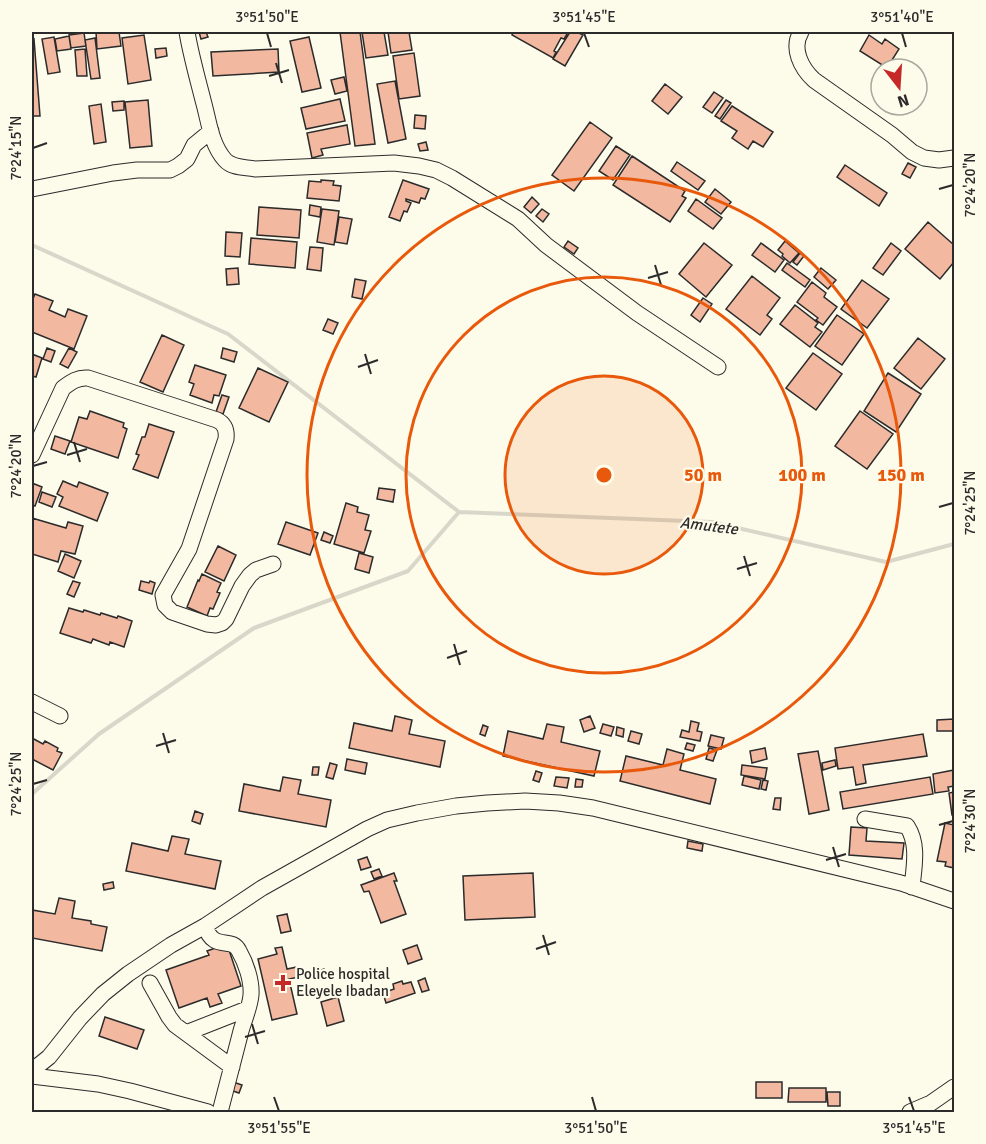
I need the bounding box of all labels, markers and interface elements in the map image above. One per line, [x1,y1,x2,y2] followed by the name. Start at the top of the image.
[235,8,299,26] text: 3°51'50"E
[552,8,616,26] text: 3°51'45"E
[870,8,934,26] text: 3°51'40"E
[869,57,929,117] north arrow
[895,89,911,112] text: N
[7,115,25,181] text: 7°24'15"N
[961,152,979,218] text: 7°24'20"N
[7,433,25,499] text: 7°24'20"N
[684,464,722,486] text: 50 m
[778,464,826,486] text: 100 m
[877,464,925,486] text: 150 m
[594,465,614,485] centre of rings
[961,470,979,536] text: 7°24'25"N
[679,513,740,540] water label: Amutete
[7,751,25,817] text: 7°24'25"N
[961,788,979,854] text: 7°24'30"N
[296,965,390,1000] place label: Police hospital Eleyele Ibadan
[274,974,292,992] marker: Police hospital Eleyele Ibadan
[247,1119,311,1137] text: 3°51'55"E
[564,1119,628,1137] text: 3°51'50"E
[882,1119,946,1137] text: 3°51'45"E

